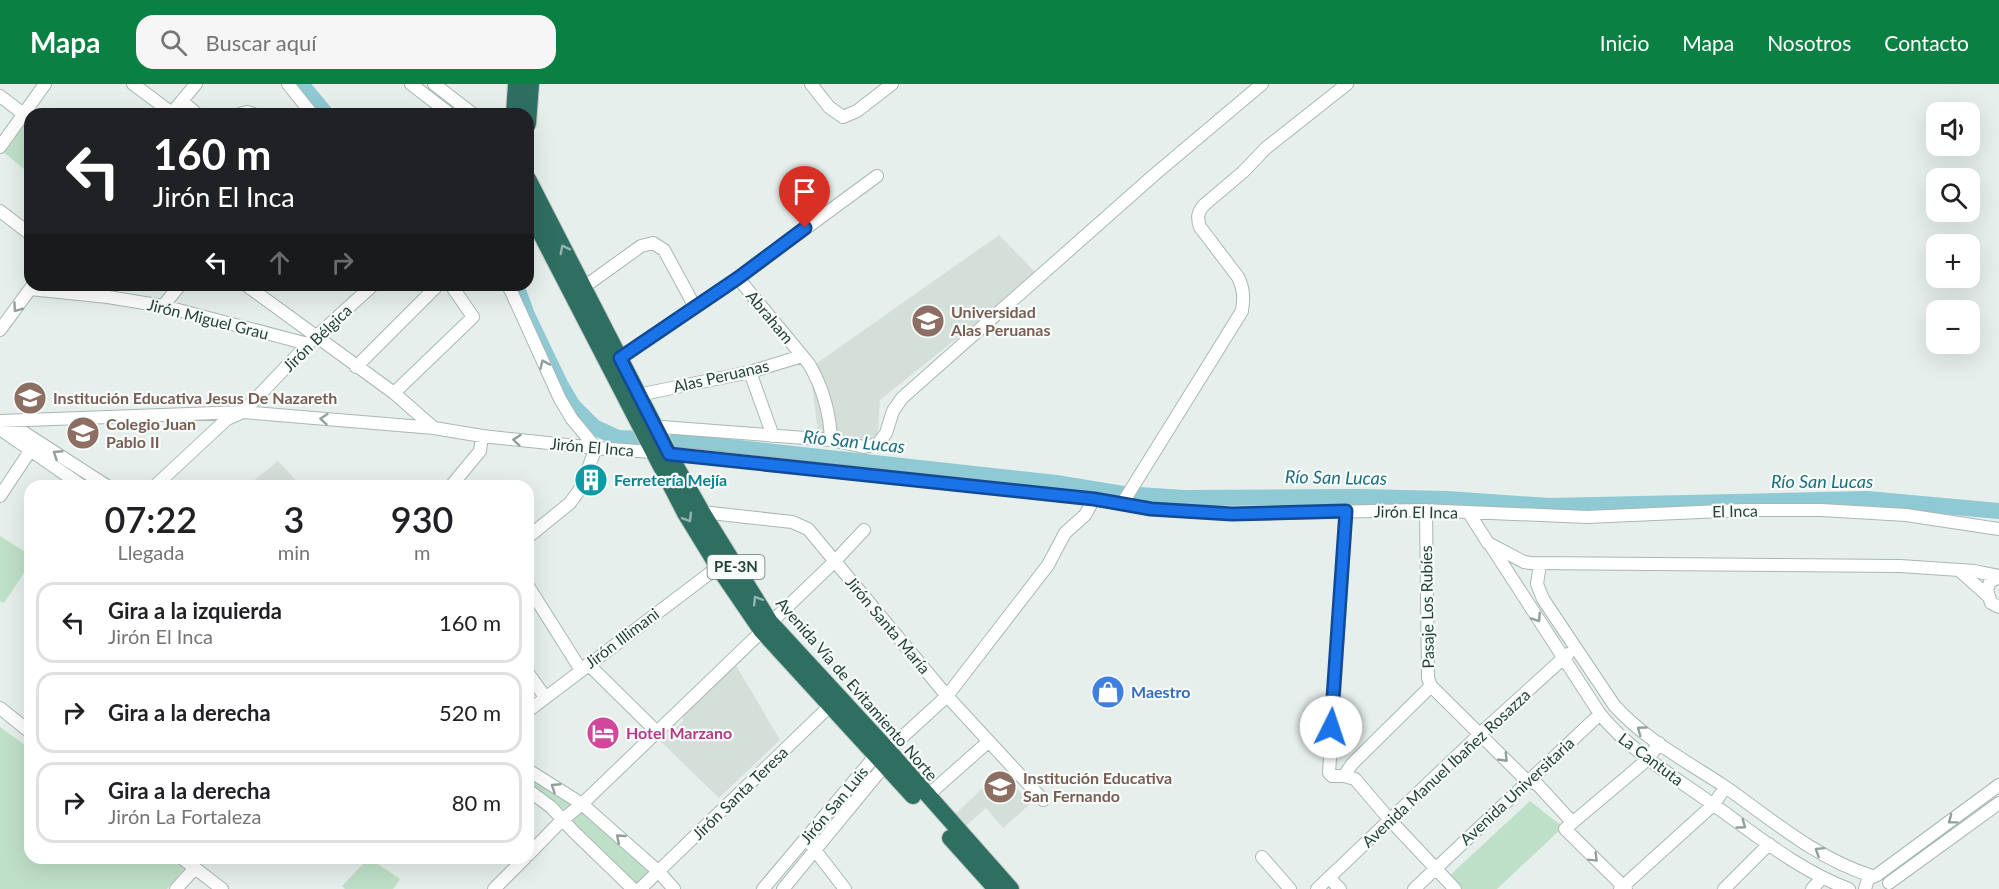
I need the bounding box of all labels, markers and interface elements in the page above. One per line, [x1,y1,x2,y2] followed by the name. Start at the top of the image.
[136,15,556,69] search box
[30,25,100,59] text: Mapa
[157,26,190,59] icon: search
[205,29,317,56] text: Buscar aquí
[1600,30,1649,55] text: Inicio
[1682,30,1734,55] text: Mapa
[1767,30,1851,55] text: Nosotros
[1884,30,1969,55] text: Contacto
[1926,102,1980,354] map controls
[1926,102,1980,156] button: sound
[153,129,271,179] text: 160 m
[54,132,132,210] icon: left
[779,166,830,228] pin
[1926,168,1980,222] button: search
[788,175,821,208] icon: arrive
[153,180,295,213] text: Jirón El Inca
[1926,234,1980,288] button: +
[560,245,572,256] one-way arrow
[200,246,233,279] icon: left
[263,246,296,279] icon: ahead
[326,246,359,279] icon: right
[743,286,798,347] street label: Abraham
[146,294,271,343] street label: Jirón Miguel Grau
[278,300,355,375] street label: Jirón Bélgica
[1926,300,1980,354] button: −
[13,301,24,312] one-way arrow
[950,302,1050,339] place label: Universidad Alas Peruanas
[910,303,946,339] school or university icon: Universidad Alas Peruanas
[671,355,771,396] street label: Alas Peruanas
[539,359,551,370] one-way arrow
[12,380,48,416] school or university icon: Institución Educativa Jesus De Nazareth
[53,388,337,407] place label: Institución Educativa Jesus De Nazareth
[319,413,328,426] one-way arrow
[106,414,196,451] place label: Colegio Juan Pablo II
[65,415,101,451] school or university icon: Colegio Juan Pablo II
[802,425,906,457] water label: Río San Lucas
[549,433,635,460] street label: Jirón El Inca
[513,434,522,447] one-way arrow
[53,451,64,462] one-way arrow
[573,462,609,498] building icon: Ferretería Mejía
[1285,465,1387,489] water label: Río San Lucas
[614,470,727,489] place label: Ferretería Mejía
[1771,470,1873,492] water label: Río San Lucas
[105,497,197,541] text: 07:22
[284,497,304,541] text: 3
[391,497,453,541] text: 930
[1374,501,1458,522] street label: Jirón El Inca
[1712,501,1758,520] street label: El Inca
[680,512,692,522] one-way arrow
[117,540,184,564] text: Llegada
[278,540,310,564] text: min
[414,540,430,564] text: m
[1416,545,1437,669] street label: Pasaje Los Rubíes
[708,555,764,579] road number: PE-3N
[842,572,935,677] street label: Jirón Santa María
[773,593,942,784] street label: Avenida Vía de Evitamiento Norte
[753,596,764,607] one-way arrow
[108,597,282,624] text: Gira a la izquierda
[581,604,662,672] street label: Jirón Illimani
[57,606,90,639] icon: left
[439,609,501,636] text: 160 m
[1530,611,1541,622] one-way arrow
[108,624,213,648] text: Jirón El Inca
[1090,674,1126,710] shop icon: Maestro
[1131,682,1191,701] place label: Maestro
[1358,685,1534,851] street label: Avenida Manuel Ibañez Rosazza
[1299,695,1363,759] position arrow
[57,696,90,729] icon: right
[108,699,271,726] text: Gira a la derecha
[439,699,501,726] text: 520 m
[585,715,621,751] hotel icon: Hotel Marzano
[626,723,732,742] place label: Hotel Marzano
[1636,727,1647,738] one-way arrow
[1615,728,1687,789] street label: La Cantuta
[1456,733,1578,848] street label: Avenida Universitaria
[688,742,791,843] street label: Jirón Santa Teresa
[1497,751,1508,761] one-way arrow
[796,762,871,847] street label: Jirón San Luis
[1023,768,1172,805] place label: Institución Educativa San Fernando
[982,769,1018,805] school or university icon: Institución Educativa San Fernando
[108,777,271,804] text: Gira a la derecha
[551,782,561,794] one-way arrow
[57,786,90,819] icon: right
[452,789,501,816] text: 80 m
[108,804,261,828] text: Jirón La Fortaleza
[1948,813,1959,824] one-way arrow
[1736,818,1747,829] one-way arrow
[616,834,627,845] one-way arrow
[1815,848,1826,859] one-way arrow
[1587,851,1598,861] one-way arrow

